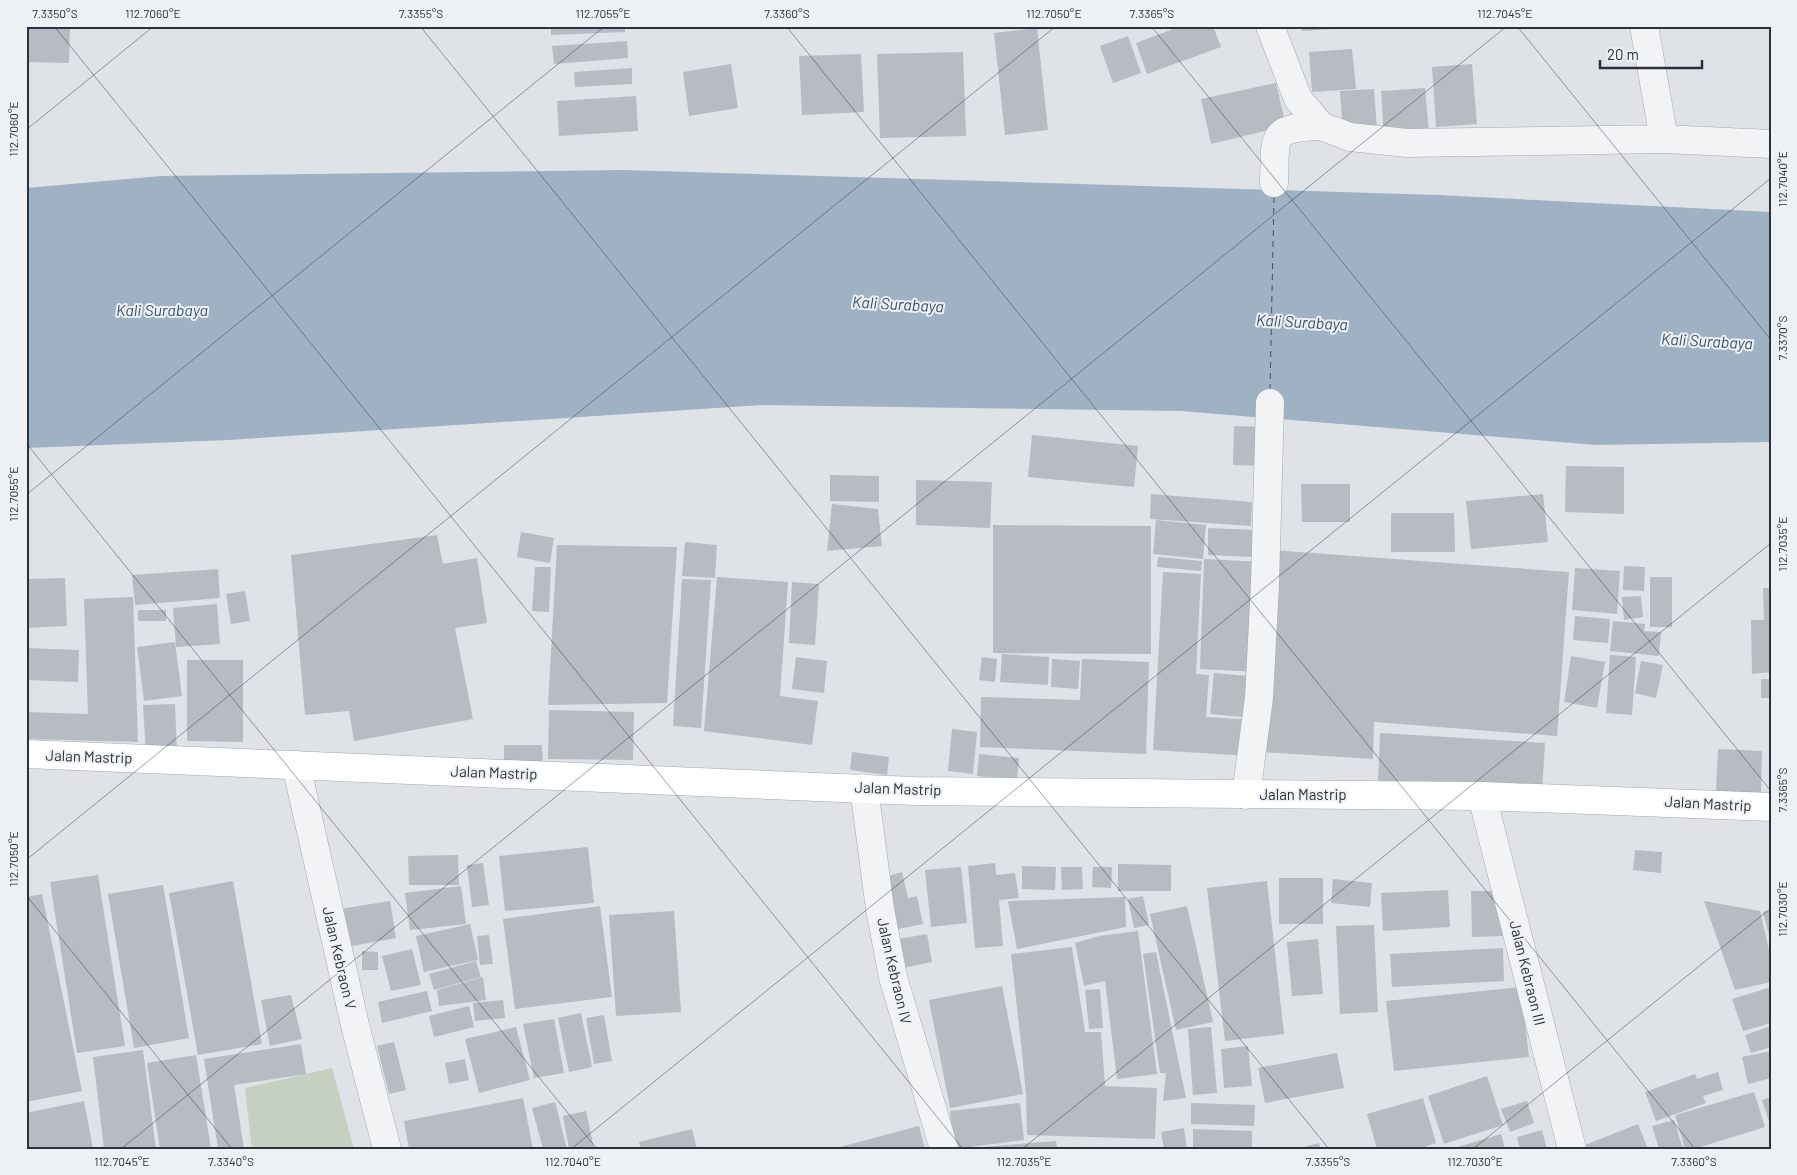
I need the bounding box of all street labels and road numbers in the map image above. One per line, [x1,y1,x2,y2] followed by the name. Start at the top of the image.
[45,745,133,767] street label: Jalan Mastrip
[450,761,538,783] street label: Jalan Mastrip
[854,777,942,799] street label: Jalan Mastrip
[1259,785,1347,803] street label: Jalan Mastrip
[1664,792,1752,814] street label: Jalan Mastrip
[319,905,361,1011] street label: Jalan Kebraon V
[874,916,916,1026] street label: Jalan Kebraon IV
[1506,918,1550,1027] street label: Jalan Kebraon III

